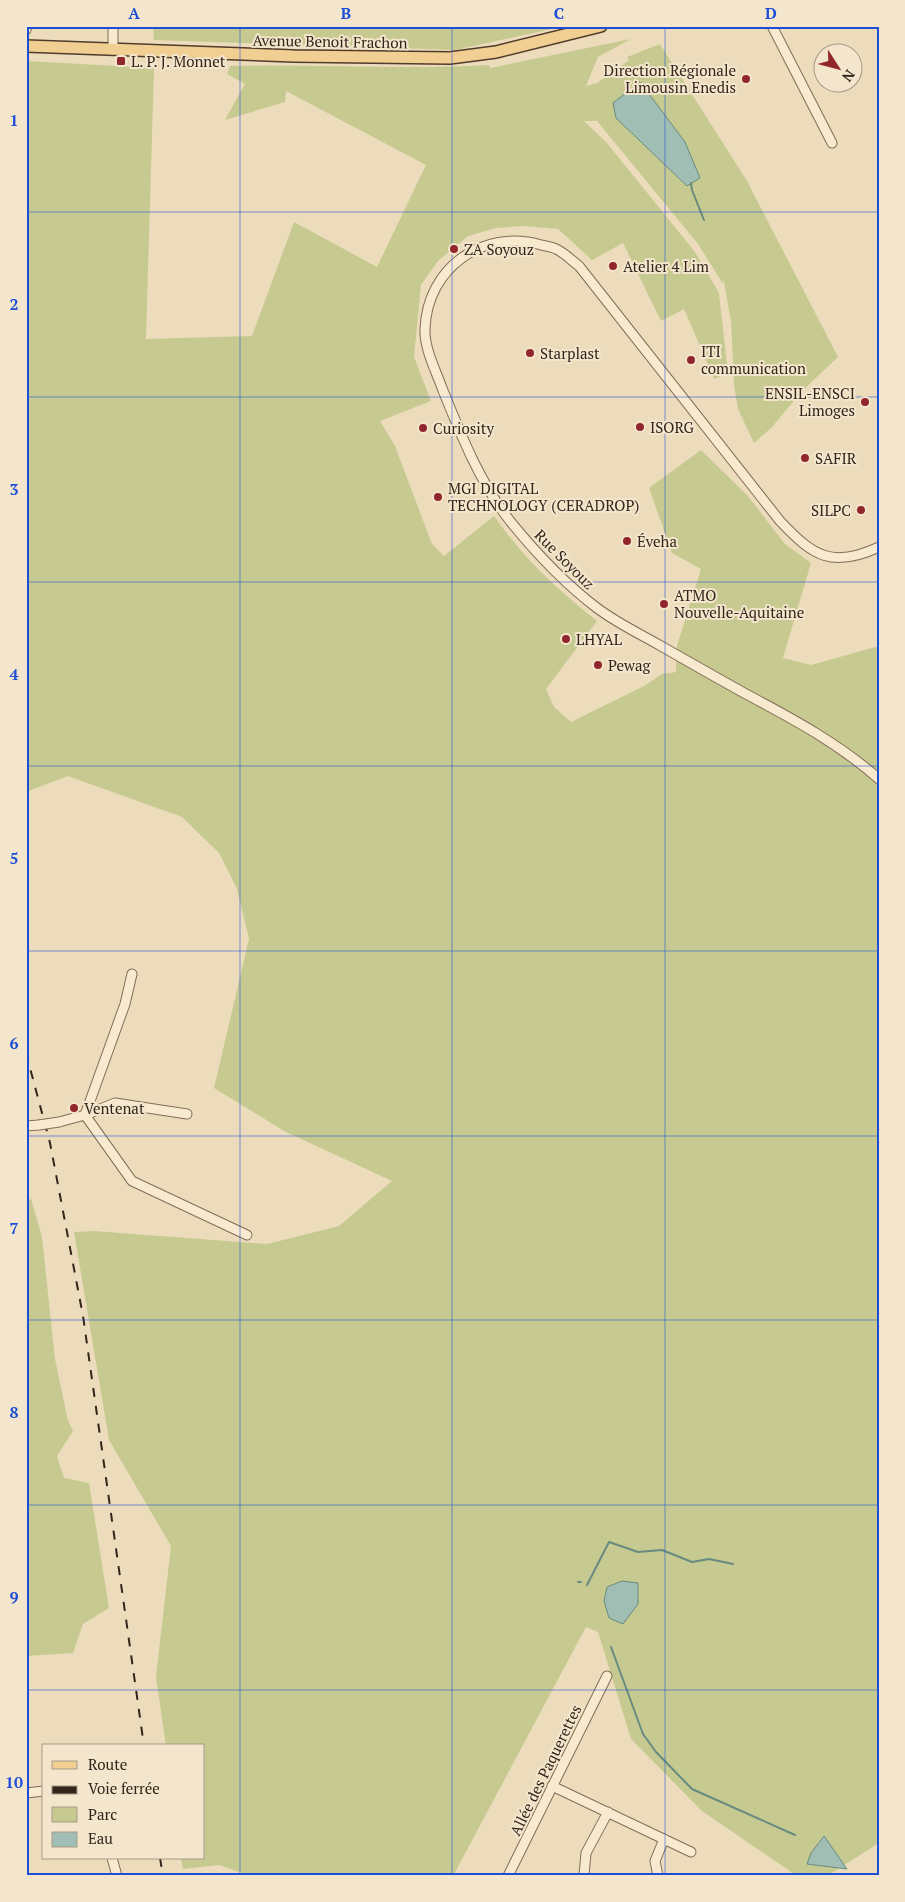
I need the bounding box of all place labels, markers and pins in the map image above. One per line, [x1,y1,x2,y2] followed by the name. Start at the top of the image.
[131,51,226,71] place label: L. P. J. Monnet
[115,55,127,67] marker: L. P. J. Monnet
[604,60,736,97] place label: Direction Régionale Limousin Enedis
[740,73,752,85] marker: Direction Régionale Limousin Enedis
[464,239,534,259] place label: ZA Soyouz
[448,243,460,255] marker: ZA Soyouz
[623,256,709,276] place label: Atelier 4 Lim
[607,260,619,272] marker: Atelier 4 Lim
[701,341,806,378] place label: ITI communication
[540,343,600,363] place label: Starplast
[524,347,536,359] marker: Starplast
[685,354,697,366] marker: ITI communication
[765,383,855,420] place label: ENSIL-ENSCI Limoges
[859,396,871,408] marker: ENSIL-ENSCI Limoges
[650,417,695,437] place label: ISORG
[433,418,494,438] place label: Curiosity
[634,421,646,433] marker: ISORG
[417,422,429,434] marker: Curiosity
[815,448,857,468] place label: SAFIR
[799,452,811,464] marker: SAFIR
[448,478,640,515] place label: MGI DIGITAL TECHNOLOGY (CERADROP)
[432,491,444,503] marker: MGI DIGITAL TECHNOLOGY (CERADROP)
[811,500,851,520] place label: SILPC
[855,504,867,516] marker: SILPC
[637,531,677,551] place label: Éveha
[621,535,633,547] marker: Éveha
[674,585,804,622] place label: ATMO Nouvelle-Aquitaine
[658,598,670,610] marker: ATMO Nouvelle-Aquitaine
[576,629,622,649] place label: LHYAL
[560,633,572,645] marker: LHYAL
[608,655,652,675] place label: Pewag
[592,659,604,671] marker: Pewag
[84,1098,145,1118] place label: Ventenat
[68,1102,80,1114] marker: Ventenat

